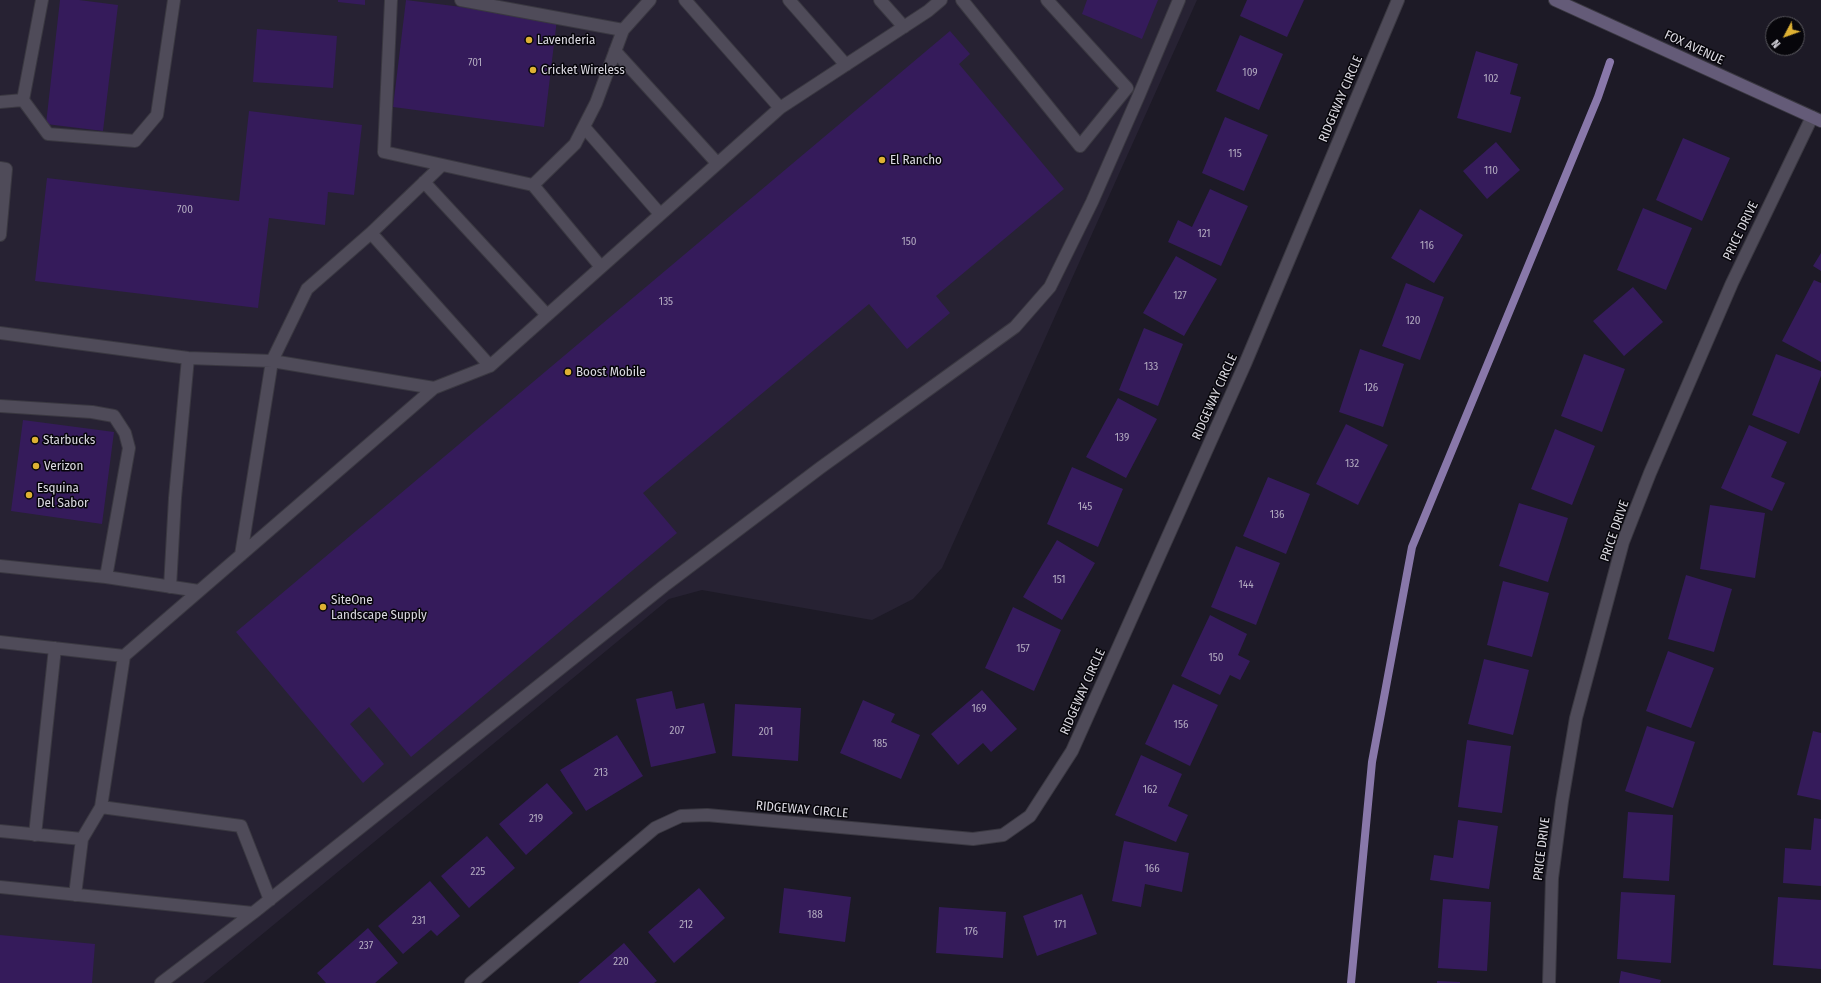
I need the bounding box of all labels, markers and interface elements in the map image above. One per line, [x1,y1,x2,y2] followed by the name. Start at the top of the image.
[1765,16,1805,56] north arrow
[1662,27,1726,69] street label: FOX AVENUE
[537,32,595,48] place label: Lavenderia
[524,35,534,45] marker: Lavenderia
[1769,37,1783,50] text: N
[1316,53,1366,145] street label: RIDGEWAY CIRCLE
[468,56,482,70] house number: 701
[541,62,625,78] place label: Cricket Wireless
[528,65,538,75] marker: Cricket Wireless
[1242,66,1258,80] house number: 109
[1484,72,1498,86] house number: 102
[1228,147,1242,161] house number: 115
[890,152,942,168] place label: El Rancho
[877,155,887,165] marker: El Rancho
[1484,164,1498,178] house number: 110
[1720,199,1762,263] street label: PRICE DRIVE
[177,203,193,217] house number: 700
[1197,227,1211,241] house number: 121
[901,235,917,249] house number: 150
[1420,239,1434,253] house number: 116
[1173,289,1187,303] house number: 127
[659,295,673,309] house number: 135
[1406,314,1420,328] house number: 120
[1189,352,1241,442] street label: RIDGEWAY CIRCLE
[1144,360,1158,374] house number: 133
[576,364,646,380] place label: Boost Mobile
[563,367,573,377] marker: Boost Mobile
[1364,381,1378,395] house number: 126
[1115,431,1129,445] house number: 139
[43,432,95,448] place label: Starbucks
[30,435,40,445] marker: Starbucks
[1345,457,1359,471] house number: 132
[44,458,83,474] place label: Verizon
[31,461,41,471] marker: Verizon
[37,480,89,511] place label: Esquina Del Sabor
[24,490,34,500] marker: Esquina Del Sabor
[1597,498,1633,564] street label: PRICE DRIVE
[1078,500,1092,514] house number: 145
[1270,508,1284,522] house number: 136
[1052,573,1066,587] house number: 151
[1239,578,1253,592] house number: 144
[331,592,427,623] place label: SiteOne Landscape Supply
[318,602,328,612] marker: SiteOne Landscape Supply
[1016,642,1030,656] house number: 157
[1057,647,1109,737] street label: RIDGEWAY CIRCLE
[1208,651,1224,665] house number: 150
[972,702,986,716] house number: 169
[1174,718,1188,732] house number: 156
[670,724,684,738] house number: 207
[759,725,773,739] house number: 201
[873,737,887,751] house number: 185
[594,766,608,780] house number: 213
[1143,783,1157,797] house number: 162
[755,798,849,822] street label: RIDGEWAY CIRCLE
[529,812,543,826] house number: 219
[1530,816,1554,882] street label: PRICE DRIVE
[1144,862,1160,876] house number: 166
[471,865,485,879] house number: 225
[807,908,823,922] house number: 188
[412,914,426,928] house number: 231
[679,918,693,932] house number: 212
[1054,918,1066,932] house number: 171
[964,925,978,939] house number: 176
[359,939,373,953] house number: 237
[613,955,629,969] house number: 220

